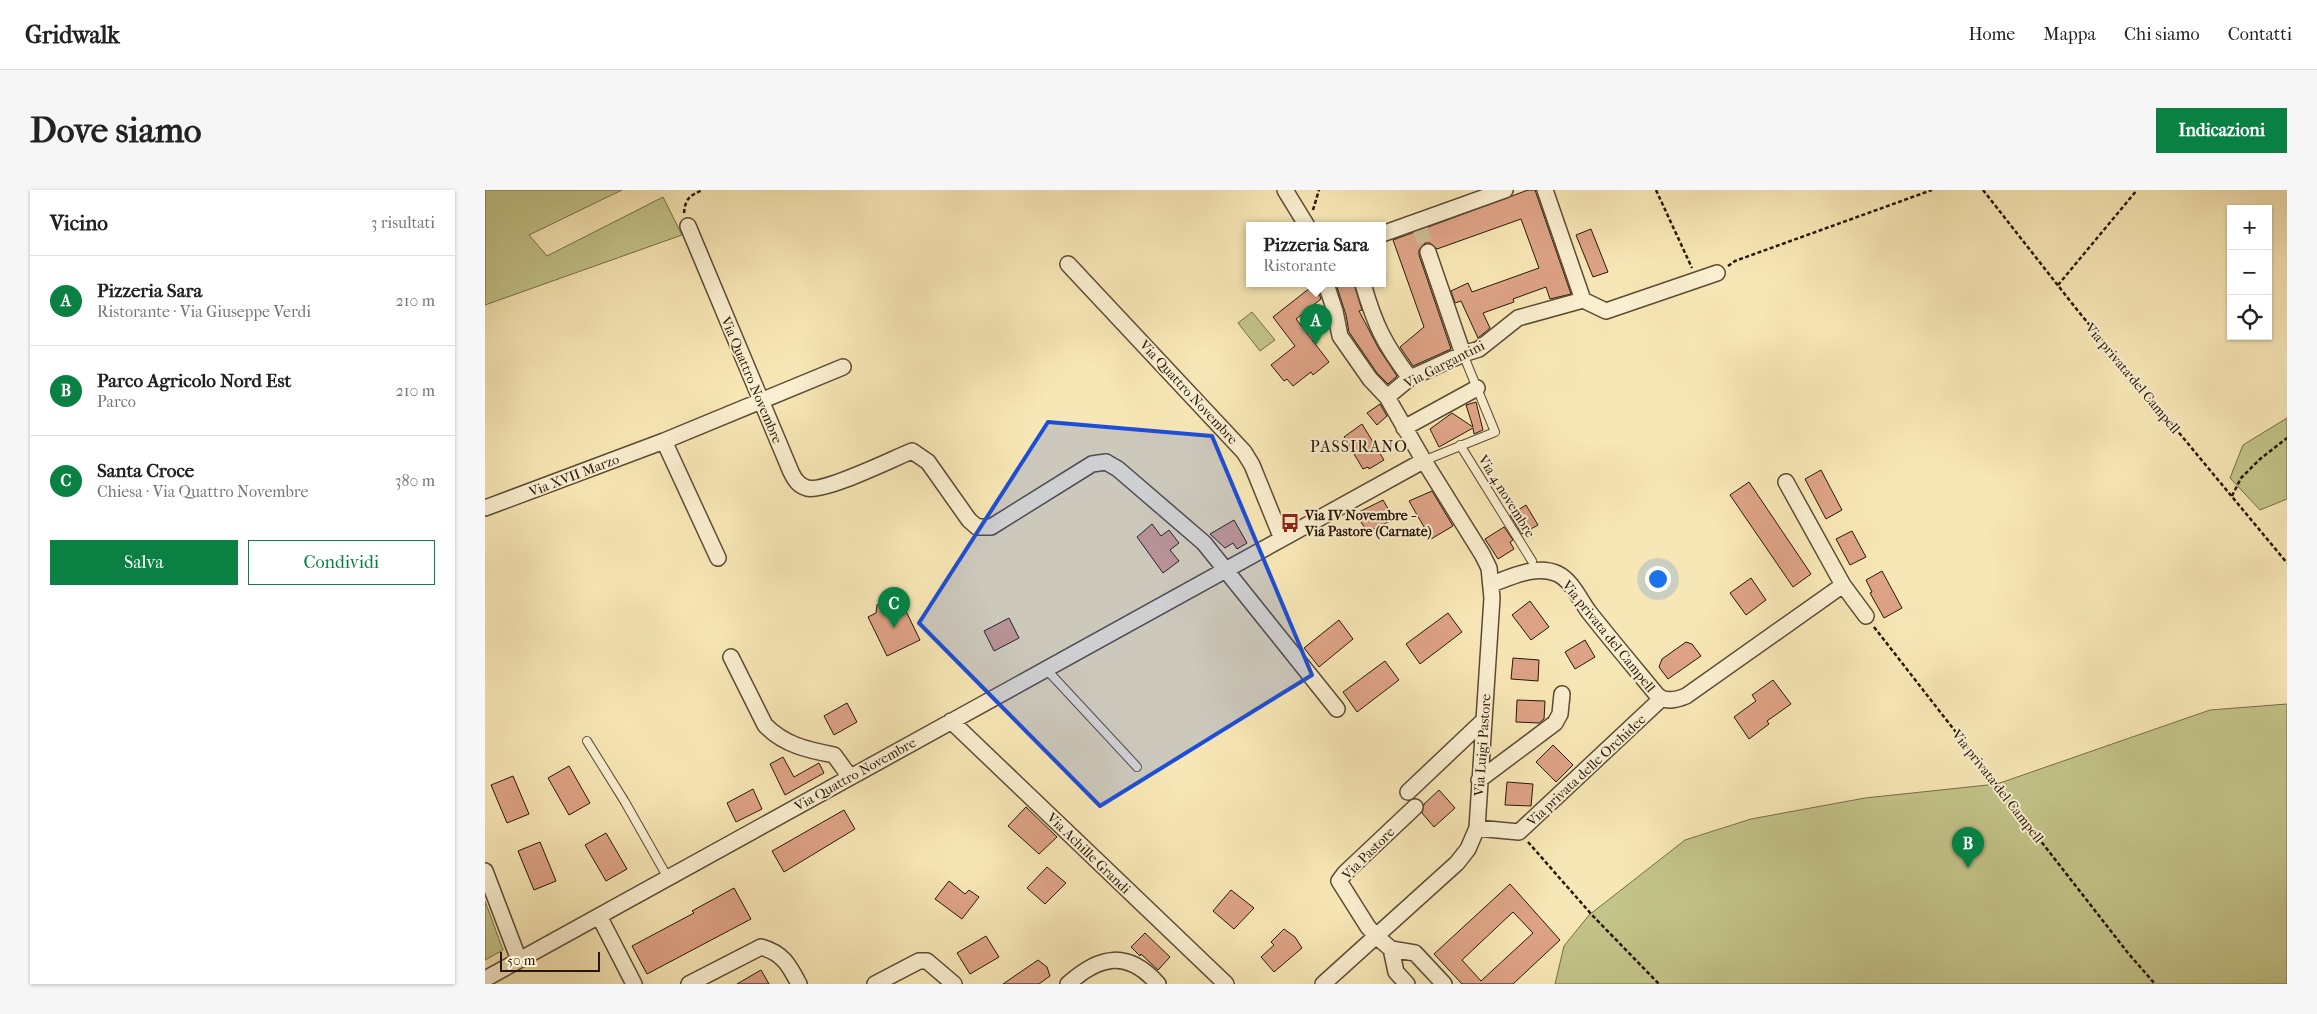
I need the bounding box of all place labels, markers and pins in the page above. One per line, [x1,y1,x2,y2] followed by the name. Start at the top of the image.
[1300,304,1332,345] pin: A
[1304,507,1432,540] place label: Via IV Novembre - Via Pastore (Carnate)
[1279,512,1301,534] bus stop icon: Via IV Novembre - Via Pastore (Carnate)
[878,587,910,628] pin: C
[1952,827,1984,868] pin: B

